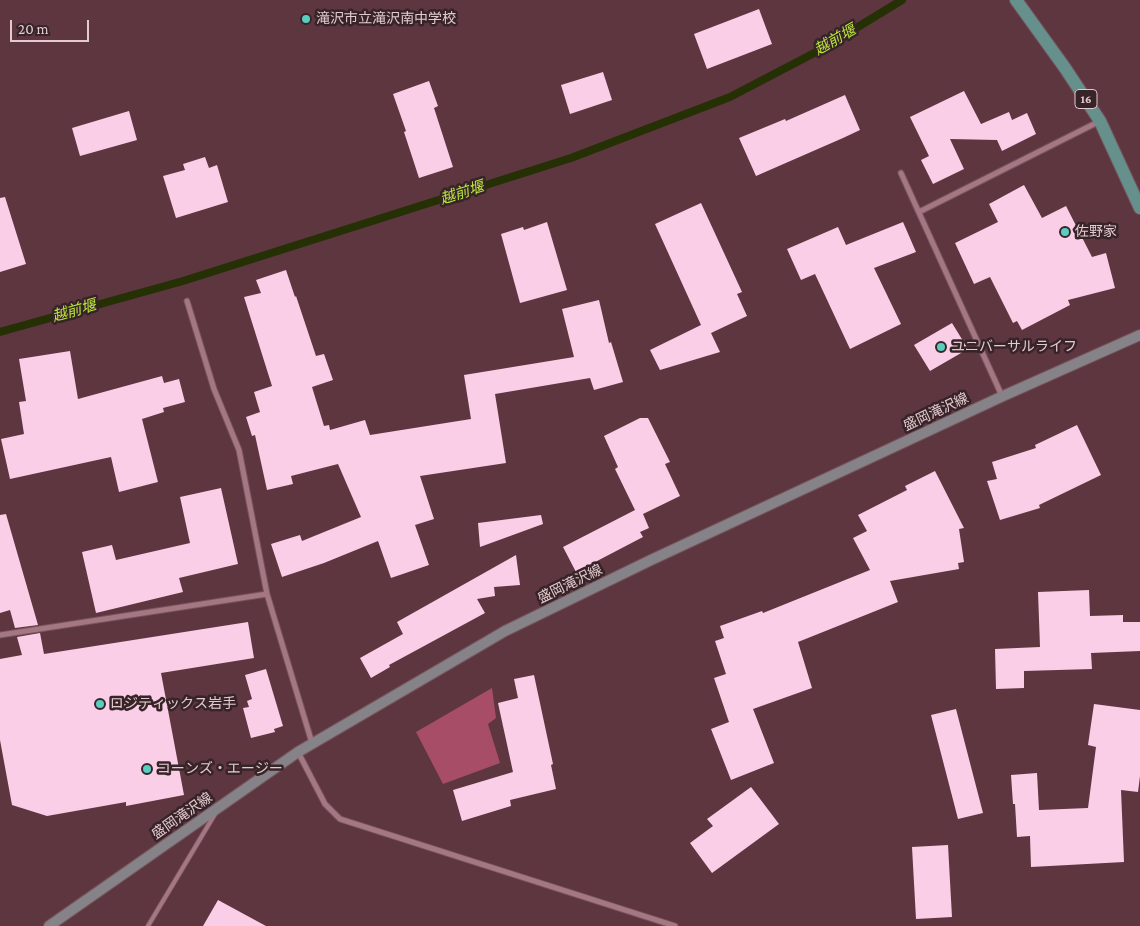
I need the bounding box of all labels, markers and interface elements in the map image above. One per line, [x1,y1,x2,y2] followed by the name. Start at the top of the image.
[12,10,91,42] scale bar
[316,11,456,27] place label: 滝沢市立滝沢南中学校
[300,13,312,25] marker: 滝沢市立滝沢南中学校
[18,21,49,37] text: 20 m
[811,21,859,59] water label: 越前堰
[1075,90,1097,108] road number: 16
[438,177,486,209] water label: 越前堰
[1075,224,1117,240] place label: 佐野家
[1059,226,1071,238] marker: 佐野家
[50,296,98,326] water label: 越前堰
[951,339,1077,355] place label: ユニバーサルライフ
[935,341,947,353] marker: ユニバーサルライフ
[901,390,971,434] street label: 盛岡滝沢線
[535,561,605,607] street label: 盛岡滝沢線
[110,696,236,712] place label: ロジティックス岩手
[94,698,106,710] marker: ロジティックス岩手
[157,761,283,777] place label: コーンズ・エージー
[141,763,153,775] marker: コーンズ・エージー
[149,789,215,843] street label: 盛岡滝沢線

